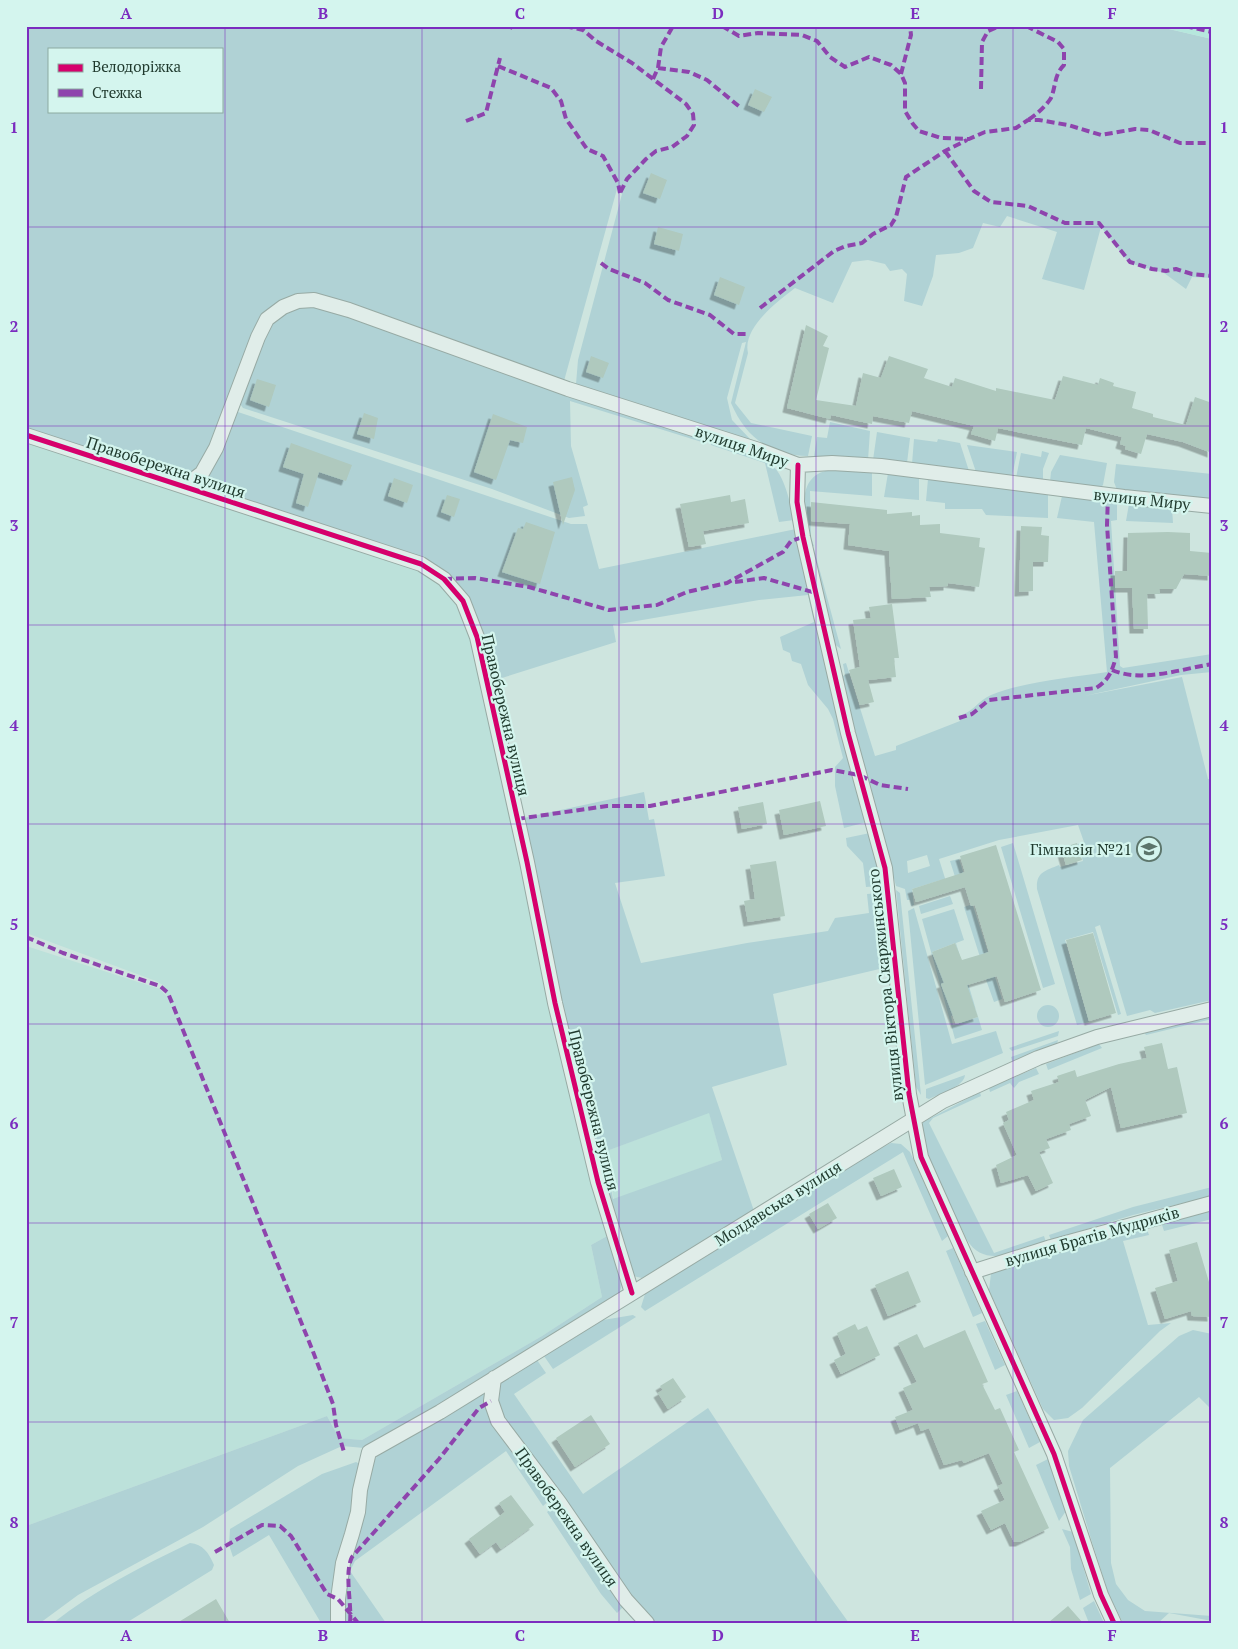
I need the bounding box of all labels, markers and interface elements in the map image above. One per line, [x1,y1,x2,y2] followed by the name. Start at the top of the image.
[120,2,132,24] text: A
[318,2,328,24] text: B
[515,2,525,24] text: C
[712,2,724,24] text: D
[910,2,920,24] text: E
[1107,2,1117,24] text: F
[48,48,222,112] legend
[92,56,181,76] text: Велодоріжка
[92,82,143,102] text: Стежка
[9,116,19,138] text: 1
[1219,116,1229,138] text: 1
[9,315,19,337] text: 2
[1219,315,1229,337] text: 2
[692,420,793,473] street label: вулиця Миру
[84,431,248,503] street label: Правобережна вулиця
[1092,483,1193,515] street label: вулиця Миру
[9,514,19,536] text: 3
[1219,514,1229,536] text: 3
[477,632,535,798] street label: Правобережна вулиця
[9,714,19,736] text: 4
[1219,714,1229,736] text: 4
[1136,836,1162,862] school or university icon: Гімназія №21
[1030,838,1132,860] place label: Гімназія №21
[862,868,908,1102] street label: вулиця Віктора Скаржинського
[9,913,19,935] text: 5
[1219,913,1229,935] text: 5
[563,1027,625,1193] street label: Правобережна вулиця
[9,1112,19,1134] text: 6
[1219,1112,1229,1134] text: 6
[710,1155,846,1251] street label: Молдавська вулиця
[1002,1201,1182,1271] street label: вулиця Братів Мудриків
[9,1311,19,1333] text: 7
[1219,1311,1229,1333] text: 7
[510,1443,624,1591] street label: Правобережна вулиця
[9,1511,19,1533] text: 8
[1219,1511,1229,1533] text: 8
[120,1624,132,1646] text: A
[318,1624,328,1646] text: B
[515,1624,525,1646] text: C
[712,1624,724,1646] text: D
[910,1624,920,1646] text: E
[1107,1624,1117,1646] text: F

